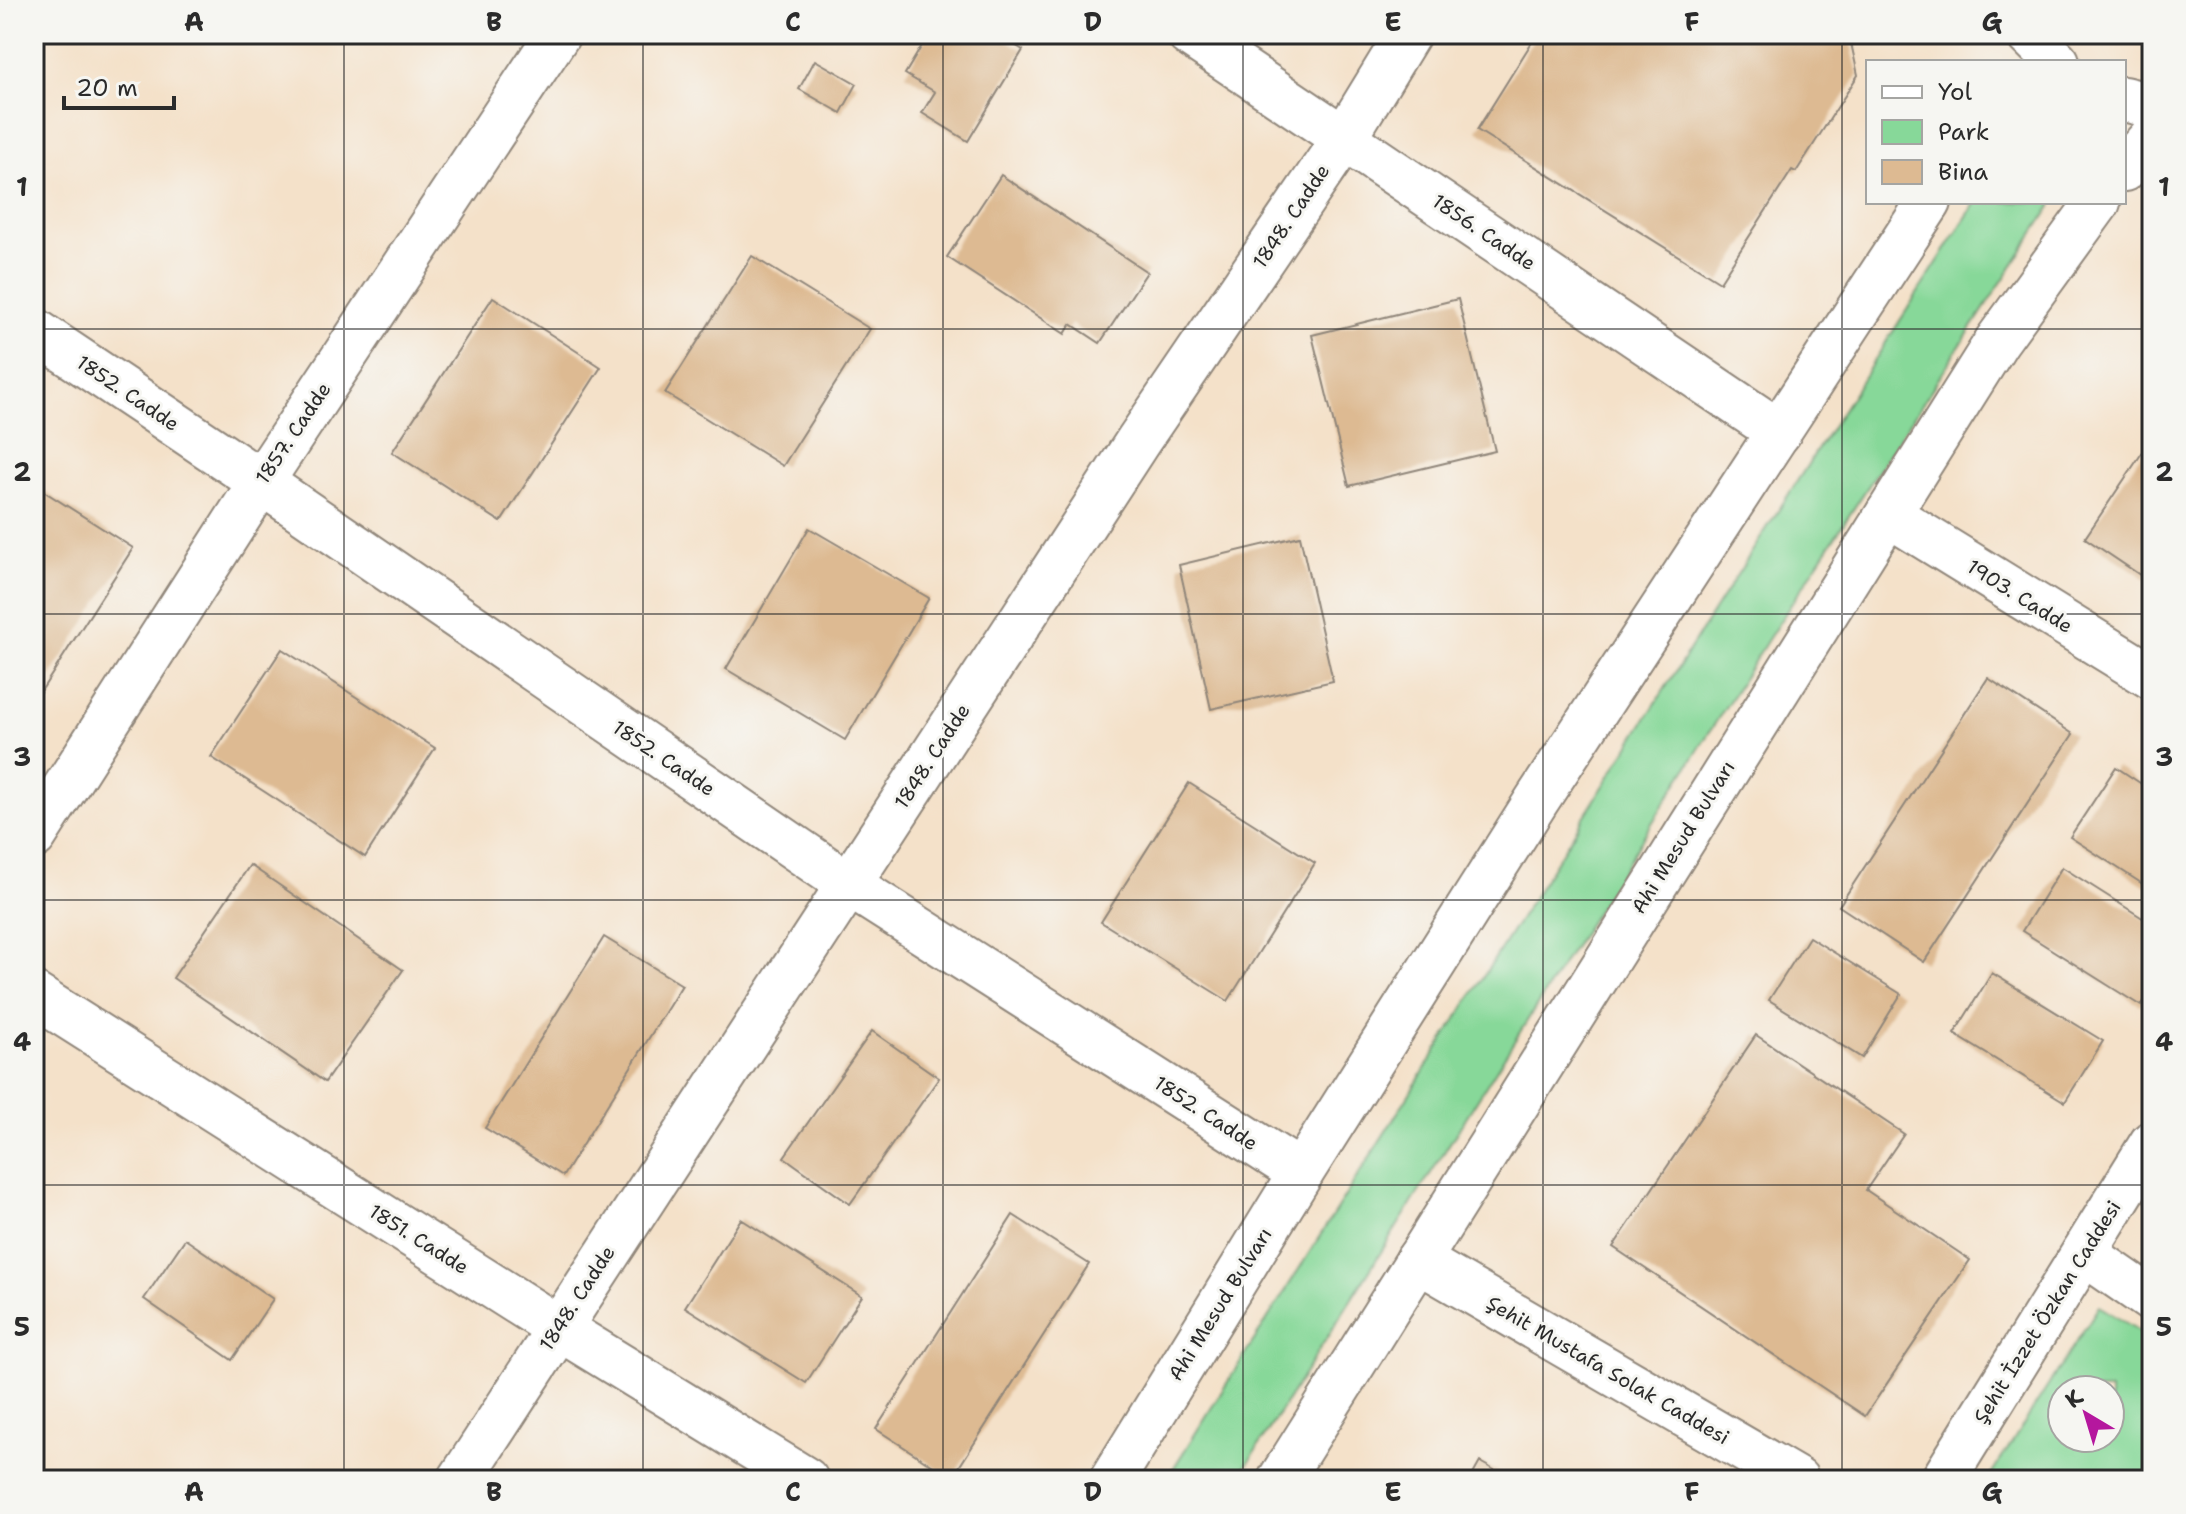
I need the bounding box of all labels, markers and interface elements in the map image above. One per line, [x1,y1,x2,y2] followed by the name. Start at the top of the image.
[184,4,204,39] text: A
[486,4,502,39] text: B
[785,4,801,39] text: C
[1084,4,1102,39] text: D
[1384,4,1402,39] text: E
[1684,4,1700,39] text: F
[1982,4,2003,39] text: G
[64,60,174,110] scale bar
[1866,60,2126,204] legend
[76,72,138,104] text: 20 m
[1938,76,1973,108] text: Yol
[1938,116,1990,148] text: Park
[1938,156,1988,188] text: Bina
[1247,159,1335,273] street label: 1848. Cadde
[16,169,28,204] text: 1
[2158,169,2170,204] text: 1
[1427,188,1541,276] street label: 1856. Cadde
[72,349,184,437] street label: 1852. Cadde
[249,377,337,489] street label: 1857. Cadde
[13,454,31,489] text: 2
[2155,454,2173,489] text: 2
[1962,553,2078,639] street label: 1903. Cadde
[888,698,976,814] street label: 1848. Cadde
[608,714,720,802] street label: 1852. Cadde
[13,739,31,774] text: 3
[2155,739,2173,774] text: 3
[1625,756,1741,918] street label: Ahi Mesud Bulvarı
[13,1024,31,1059] text: 4
[2155,1024,2173,1059] text: 4
[1149,1070,1263,1156] street label: 1852. Cadde
[1967,1195,2127,1429] street label: Şehit İzzet Özkan Caddesi
[364,1198,474,1280] street label: 1851. Cadde
[1162,1223,1278,1385] street label: Ahi Mesud Bulvarı
[533,1240,621,1356] street label: 1848. Cadde
[1482,1290,1734,1450] street label: Şehit Mustafa Solak Caddesi
[14,1309,30,1344] text: 5
[2156,1309,2172,1344] text: 5
[2046,1374,2126,1454] north arrow
[2059,1383,2089,1415] text: K
[184,1474,204,1509] text: A
[486,1474,502,1509] text: B
[785,1474,801,1509] text: C
[1084,1474,1102,1509] text: D
[1384,1474,1402,1509] text: E
[1684,1474,1700,1509] text: F
[1982,1474,2003,1509] text: G

